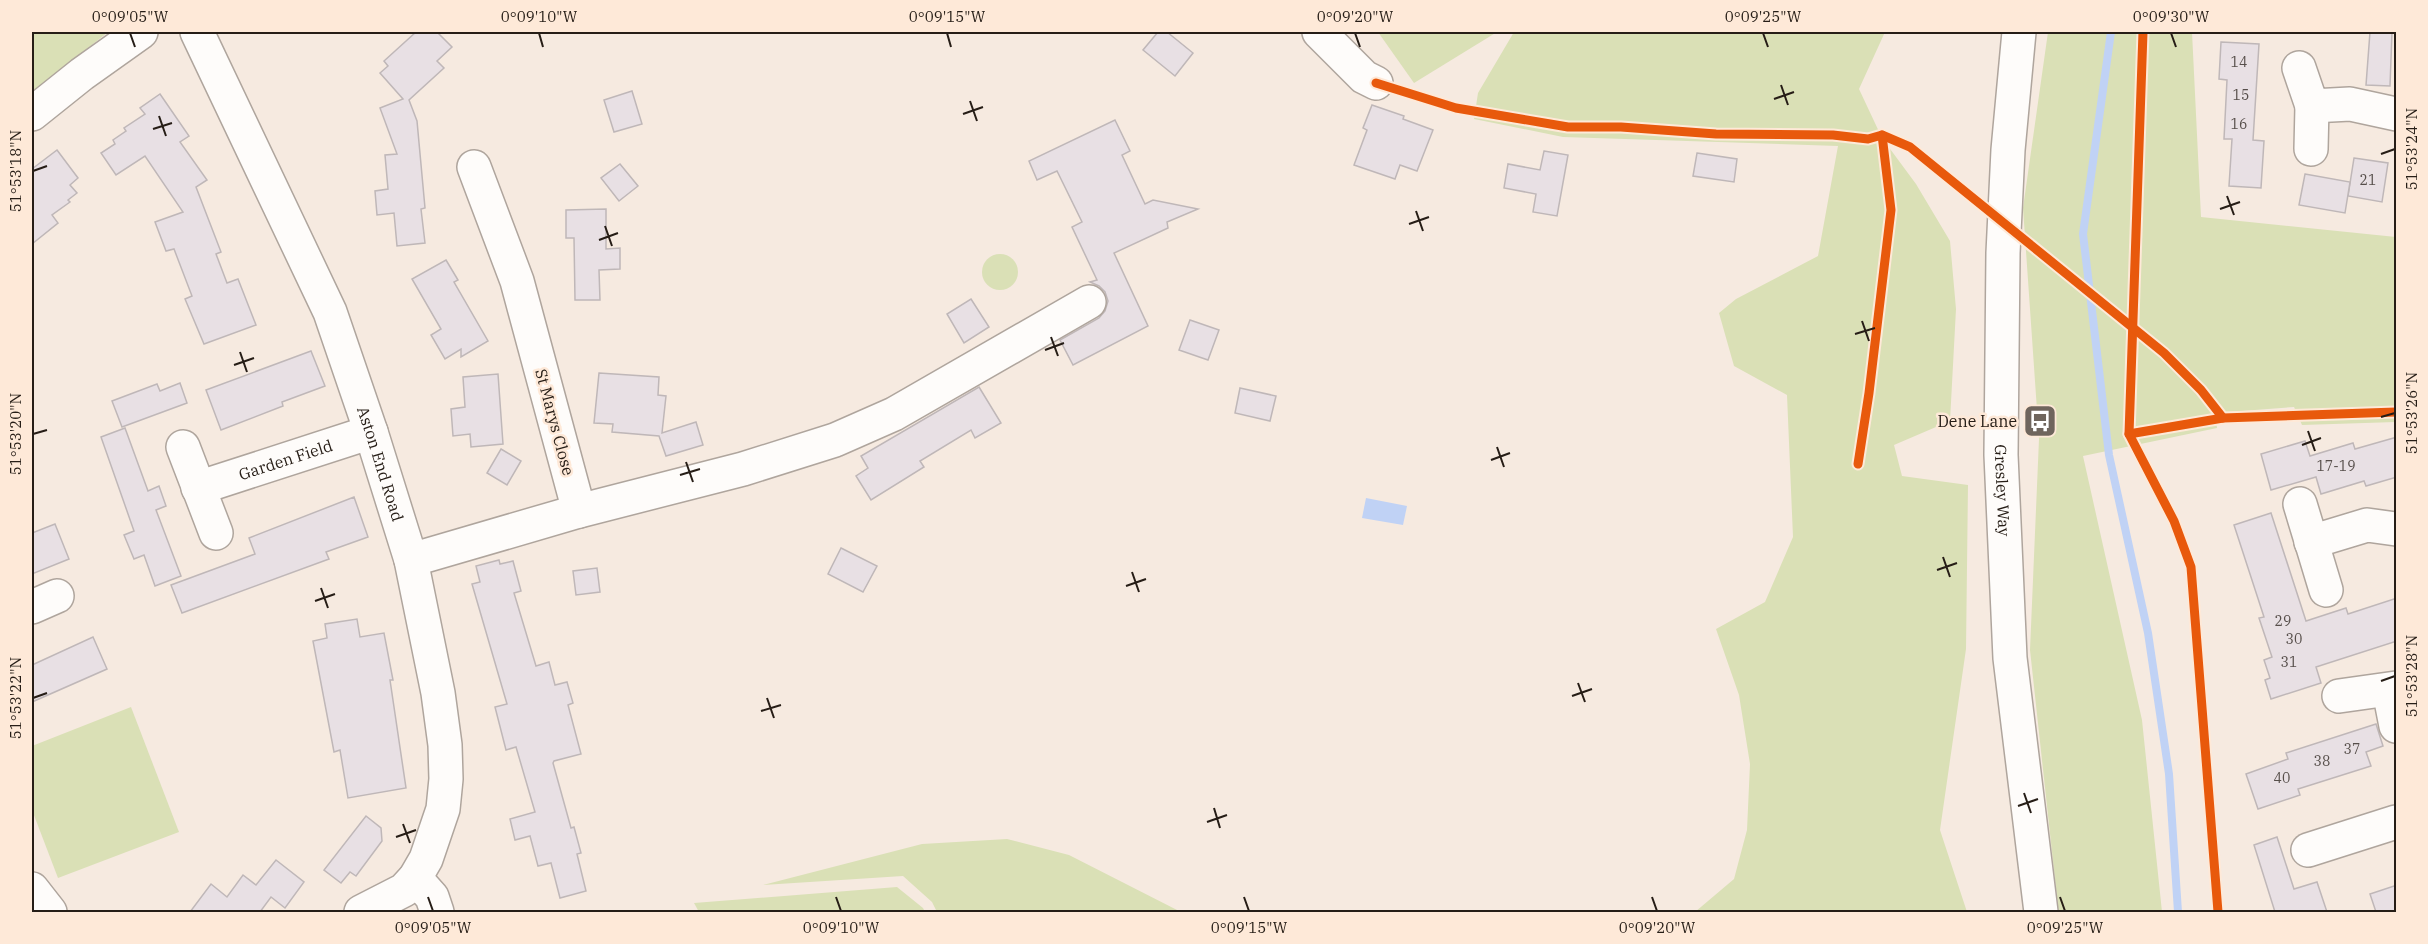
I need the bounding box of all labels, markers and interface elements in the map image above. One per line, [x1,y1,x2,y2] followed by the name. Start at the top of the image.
[92,7,169,26] text: 0°09'05"W
[501,7,578,26] text: 0°09'10"W
[909,7,986,26] text: 0°09'15"W
[1317,7,1394,26] text: 0°09'20"W
[1725,7,1802,26] text: 0°09'25"W
[2133,7,2210,26] text: 0°09'30"W
[2231,53,2247,71] house number: 14
[2233,86,2249,104] house number: 15
[2402,108,2421,190] text: 51°53'24"N
[2231,115,2247,133] house number: 16
[6,130,25,212] text: 51°53'18"N
[2360,171,2376,189] house number: 21
[531,366,579,478] street label: St Marys Close
[2402,372,2421,454] text: 51°53'26"N
[6,393,25,475] text: 51°53'20"N
[2022,403,2058,439] bus stop icon: Dene Lane
[353,404,408,524] street label: Aston End Road
[1938,411,2017,431] place label: Dene Lane
[236,435,335,484] street label: Garden Field
[1991,444,2015,537] street label: Gresley Way
[2316,457,2356,475] house number: 17-19
[2275,612,2291,630] house number: 29
[2286,630,2302,648] house number: 30
[2402,635,2421,717] text: 51°53'28"N
[2281,653,2297,671] house number: 31
[6,657,25,739] text: 51°53'22"N
[2344,740,2360,758] house number: 37
[2314,752,2330,770] house number: 38
[2274,769,2290,787] house number: 40
[395,918,472,937] text: 0°09'05"W
[803,918,880,937] text: 0°09'10"W
[1211,918,1288,937] text: 0°09'15"W
[1619,918,1696,937] text: 0°09'20"W
[2027,918,2104,937] text: 0°09'25"W

